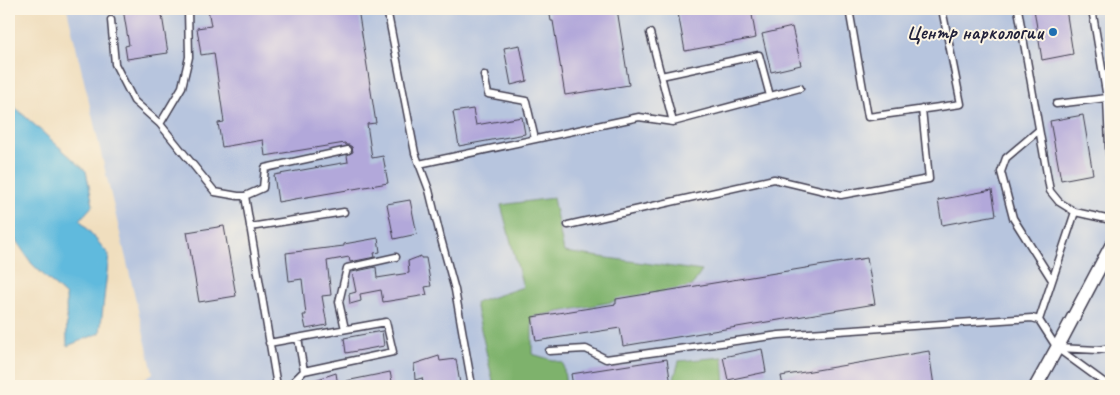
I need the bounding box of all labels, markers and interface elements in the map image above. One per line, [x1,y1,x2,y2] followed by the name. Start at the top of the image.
[906,20,1045,45] place label: Центр наркологии
[1047,26,1059,38] marker: Центр наркологии

